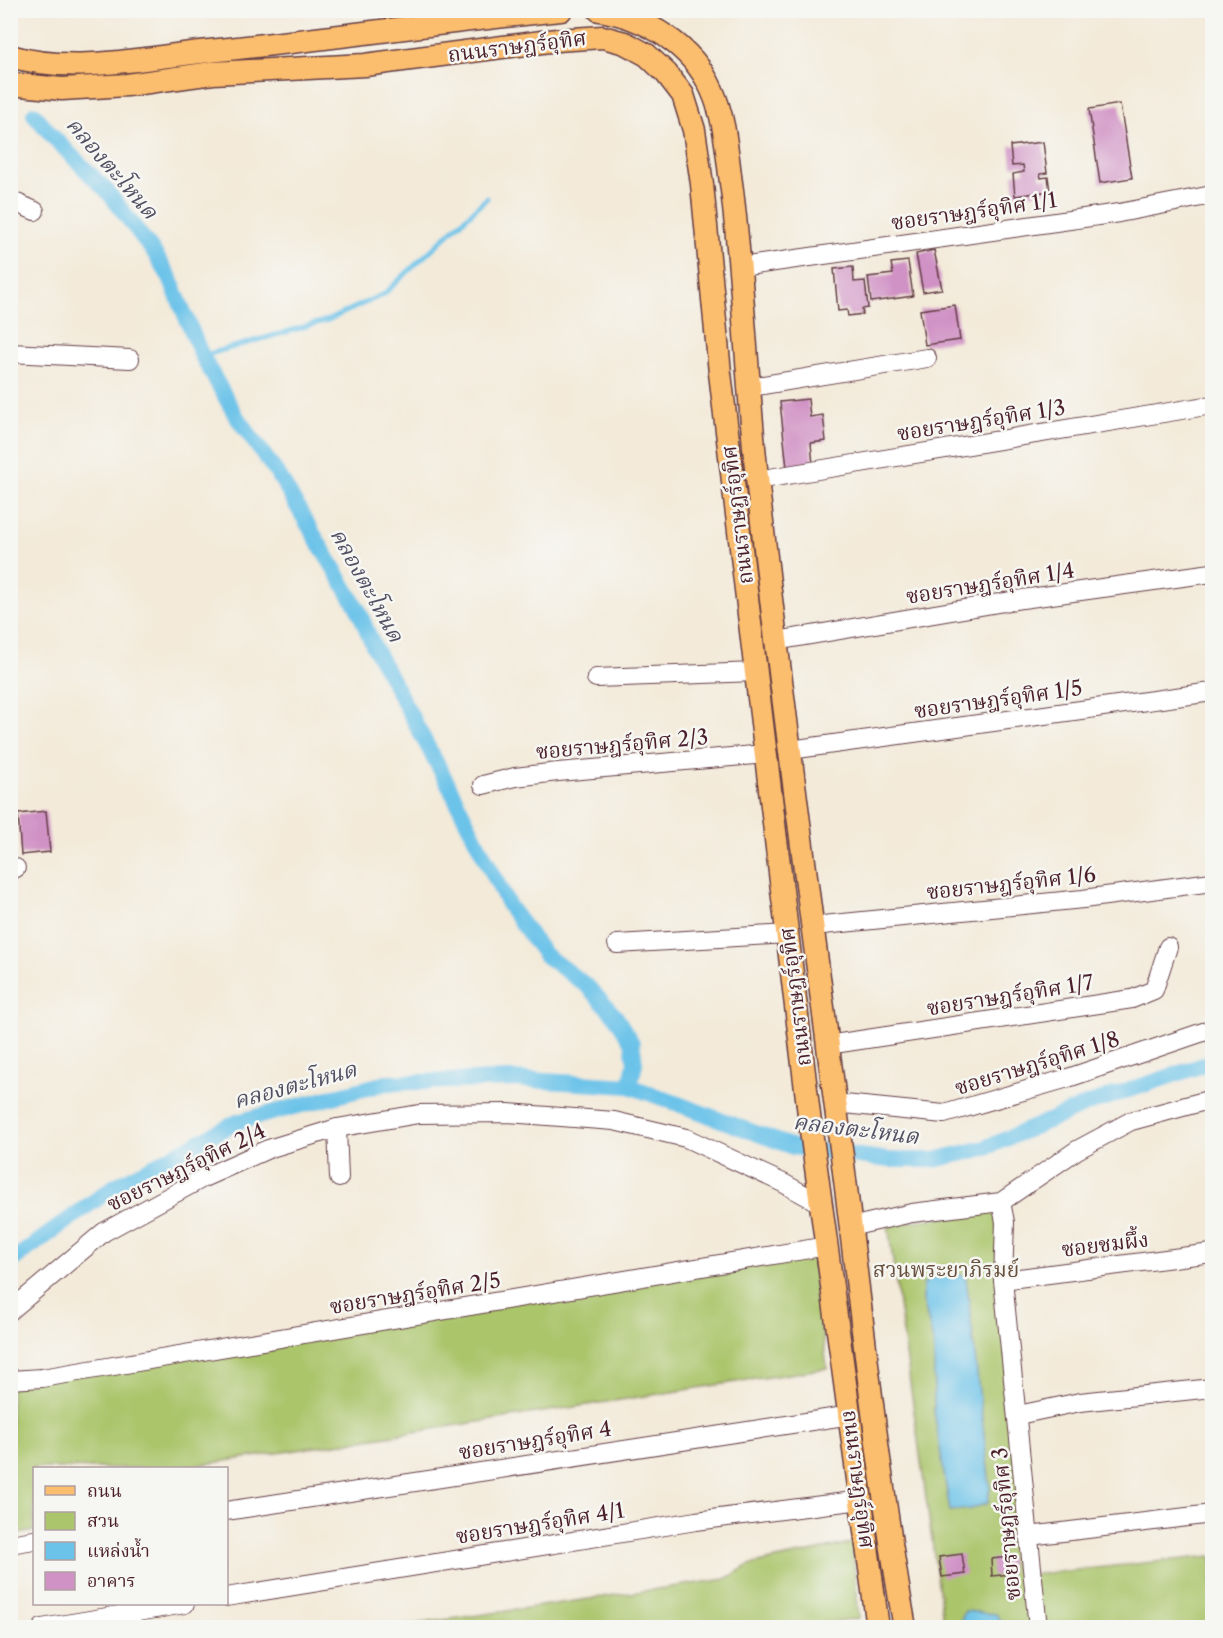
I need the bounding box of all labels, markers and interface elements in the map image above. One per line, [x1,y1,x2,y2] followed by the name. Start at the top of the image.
[446,25,588,69] street label: ถนนราษฎร์อุทิศ
[60,110,166,225] water label: คลองตะโหนด
[890,187,1059,237] street label: ซอยราษฎร์อุทิศ 1/1
[895,394,1067,448] street label: ซอยราษฎร์อุทิศ 1/3
[716,444,760,586] street label: ถนนราษฎร์อุทิศ
[325,522,412,648] water label: คลองตะโหนด
[904,557,1076,611] street label: ซอยราษฎร์อุทิศ 1/4
[912,675,1084,725] street label: ซอยราษฎร์อุทิศ 1/5
[535,724,709,766] street label: ซอยราษฎร์อุทิศ 2/3
[925,862,1097,906] street label: ซอยราษฎร์อุทิศ 1/6
[774,926,818,1068] street label: ถนนราษฎร์อุทิศ
[925,969,1096,1023] street label: ซอยราษฎร์อุทิศ 1/7
[952,1026,1123,1102] street label: ซอยราษฎร์อุทิศ 1/8
[230,1053,360,1114] water label: คลองตะโหนด
[792,1106,921,1150] water label: คลองตะโหนด
[103,1118,270,1218] street label: ซอยราษฎร์อุทิศ 2/4
[1060,1223,1150,1262] street label: ซอยชมผึ้ง
[873,1257,1019,1282] park label: สวนพระยาภิรมย์
[328,1267,503,1321] street label: ซอยราษฎร์อุทิศ 2/5
[836,1408,880,1550] street label: ถนนราษฎร์อุทิศ
[457,1416,613,1466] street label: ซอยราษฎร์อุทิศ 4
[987,1446,1027,1602] street label: ซอยราษฎร์อุทิศ 3
[33,1467,228,1605] legend
[87,1480,122,1502] text: ถนน
[454,1497,627,1551] street label: ซอยราษฎร์อุทิศ 4/1
[87,1510,119,1532] text: สวน
[87,1537,150,1562] text: แหล่งน้ำ
[87,1570,136,1592] text: อาคาร

